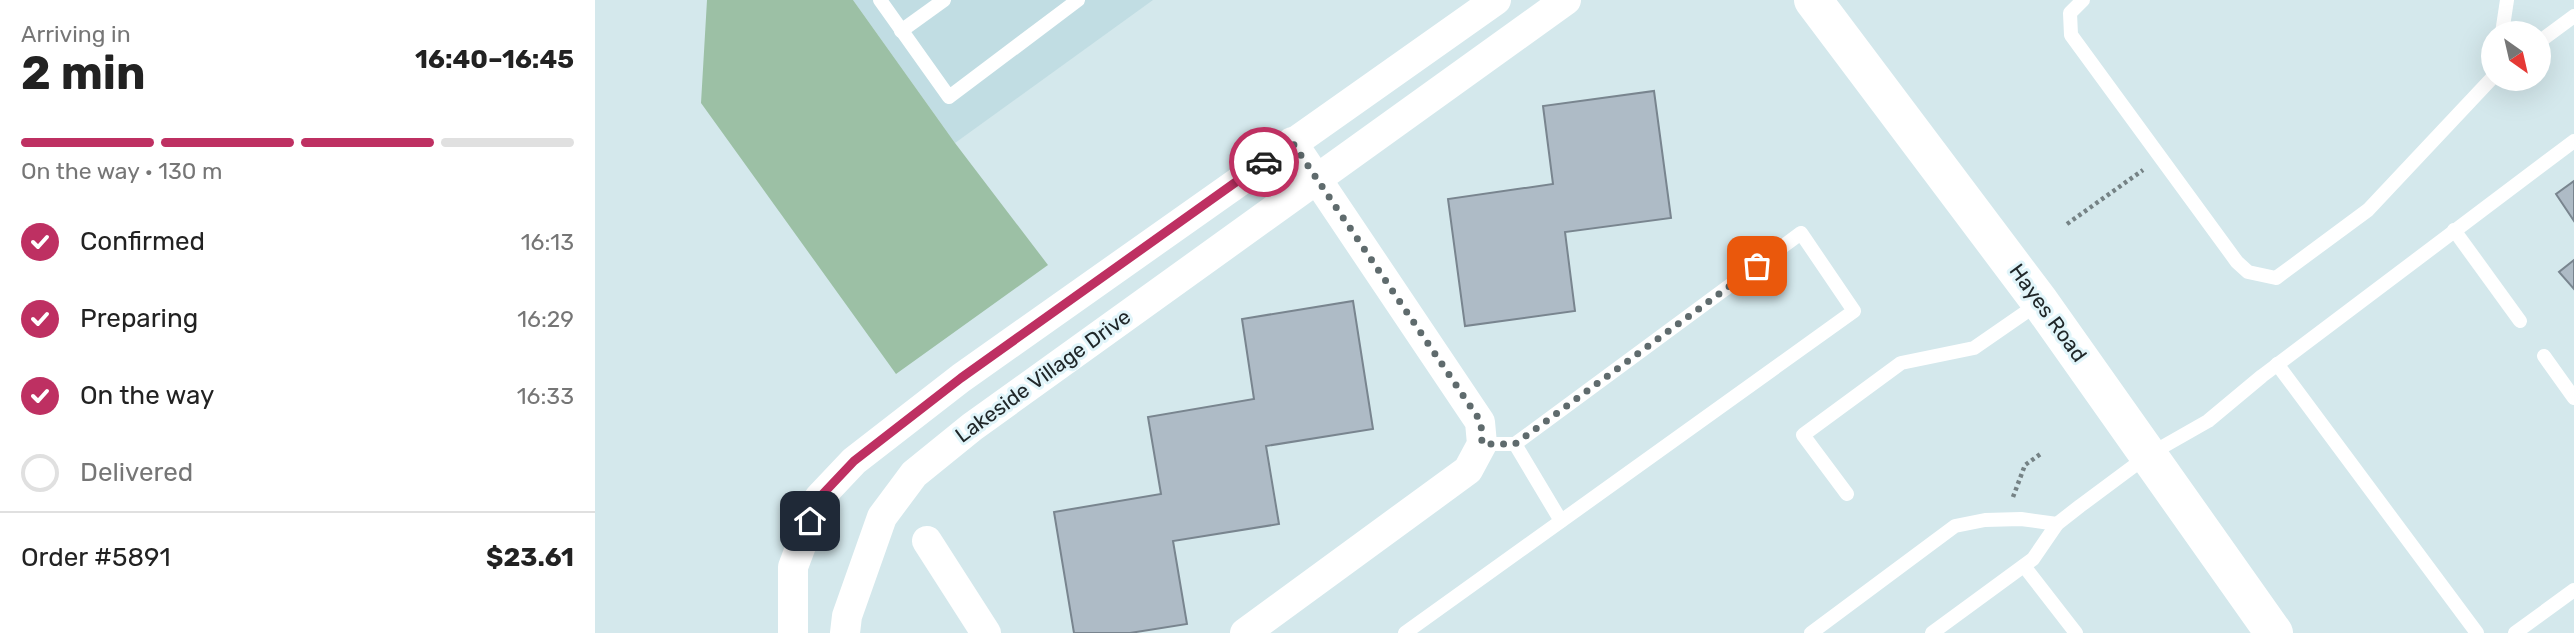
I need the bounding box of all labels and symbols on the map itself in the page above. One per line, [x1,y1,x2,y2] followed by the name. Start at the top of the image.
[2481,21,2551,91] north arrow
[1229,127,1299,197] courier
[1727,236,1787,296] pin
[2005,259,2092,367] street label: Hayes Road
[950,304,1135,448] street label: Lakeside Village Drive
[780,491,840,551] pin

